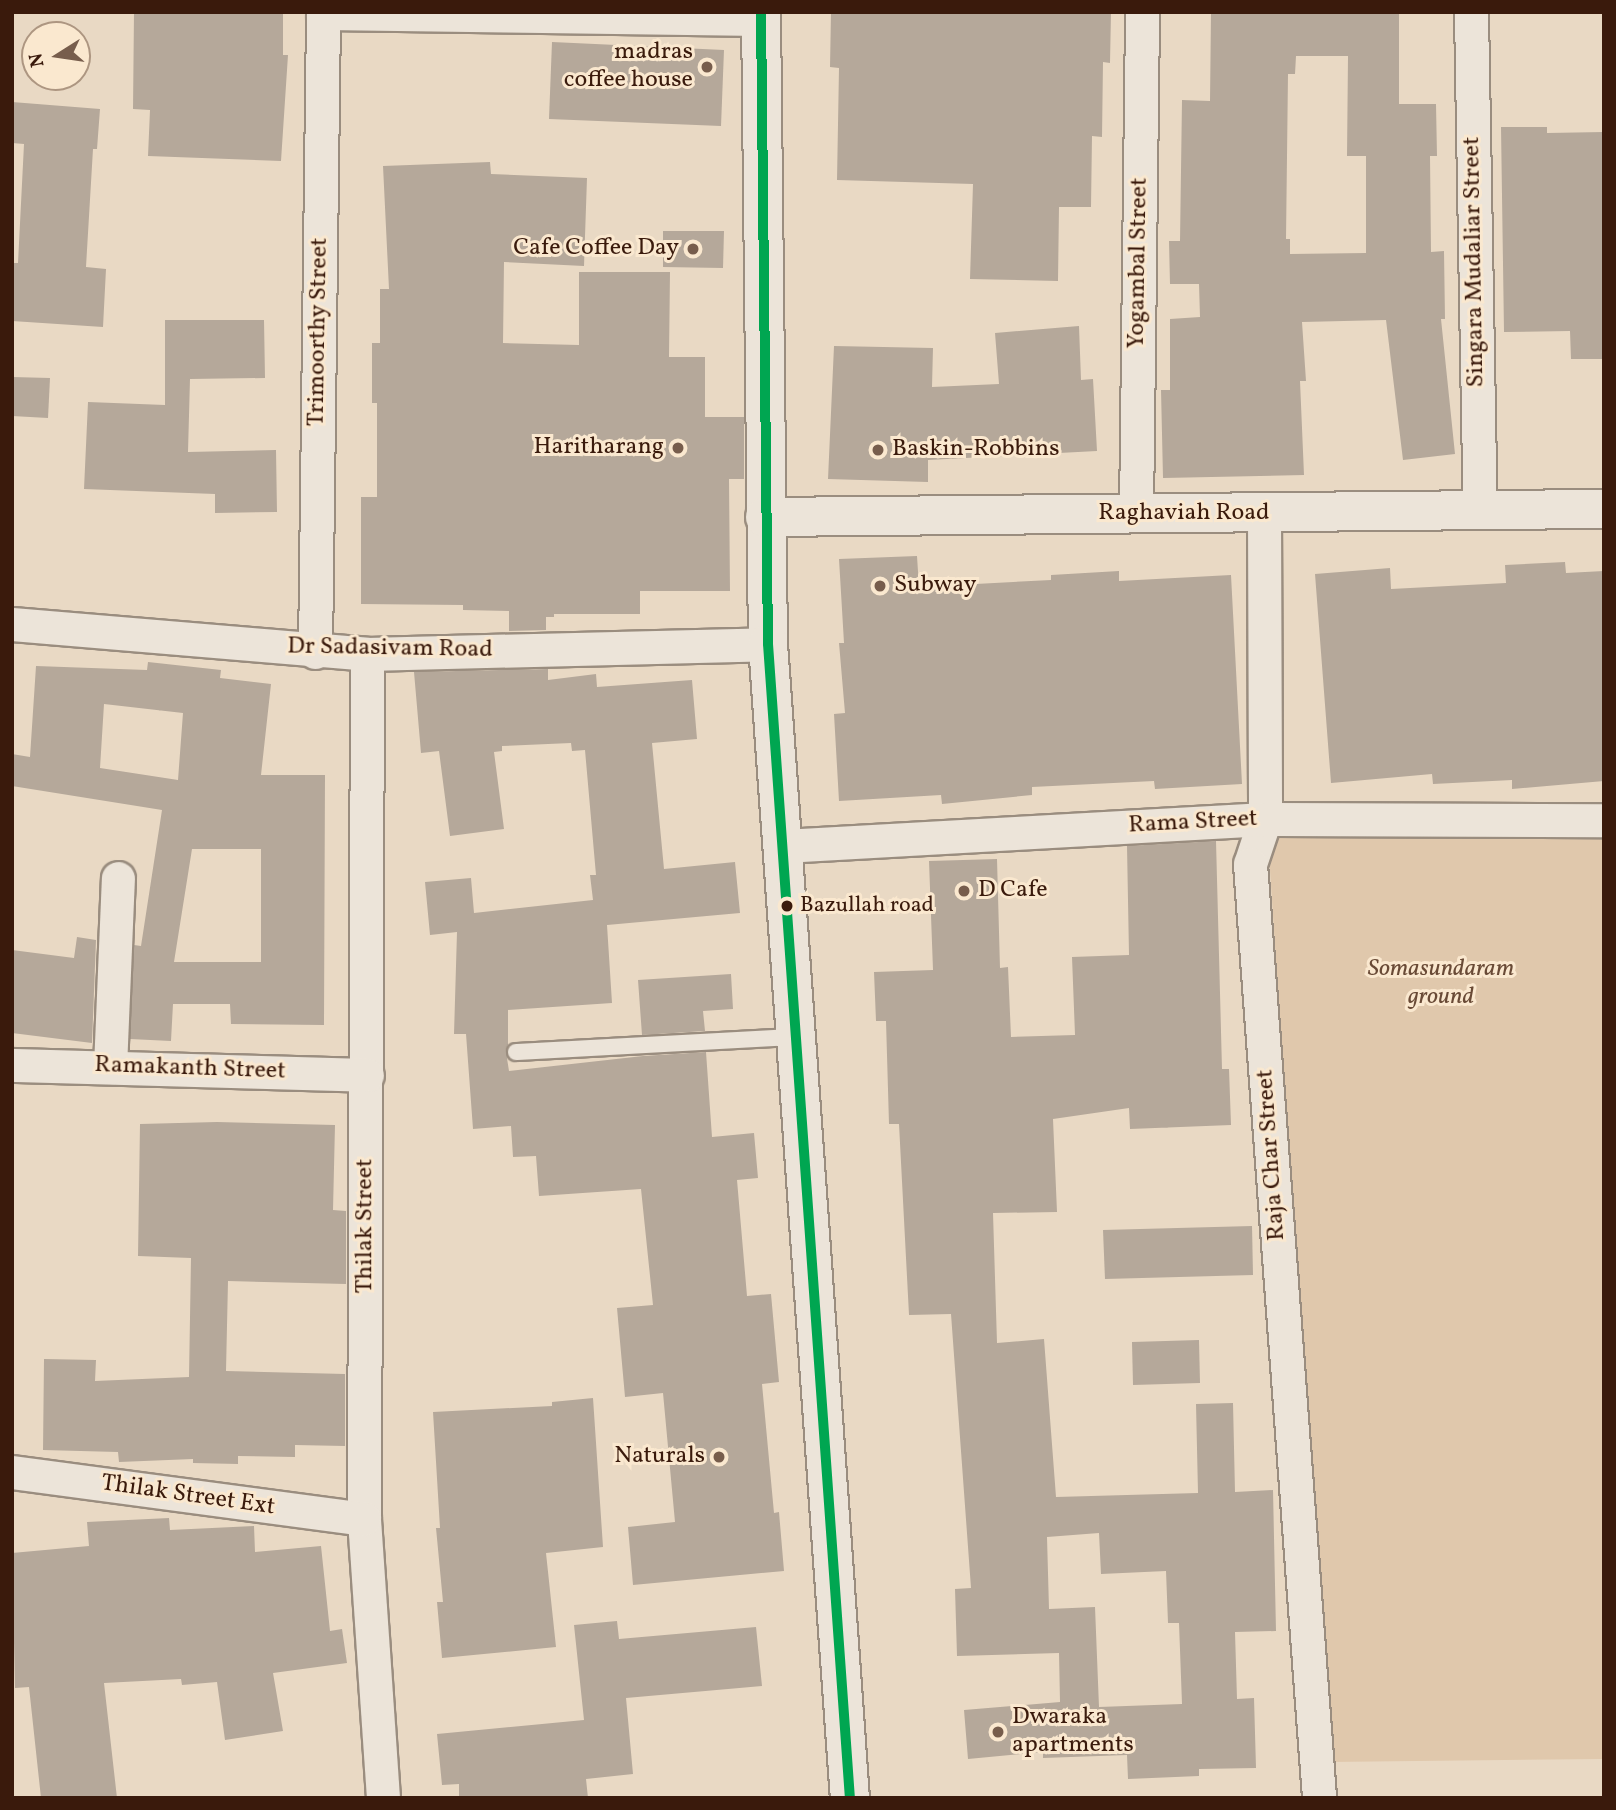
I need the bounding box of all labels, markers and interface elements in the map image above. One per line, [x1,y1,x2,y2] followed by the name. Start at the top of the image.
[21,21,91,91] north arrow
[564,39,693,95] place label: madras coffee house
[23,51,52,69] text: N
[699,59,715,75] marker: madras coffee house
[1458,136,1492,388] street label: Singara Mudaliar Street
[1123,177,1155,349] street label: Yogambal Street
[513,235,679,263] place label: Cafe Coffee Day
[303,237,335,427] street label: Trimoorthy Street
[685,241,701,257] marker: Cafe Coffee Day
[533,434,664,462] place label: Haritharang
[892,436,1059,464] place label: Baskin-Robbins
[670,440,686,456] marker: Haritharang
[870,442,886,458] marker: Baskin-Robbins
[1098,500,1270,528] street label: Raghaviah Road
[894,572,976,600] place label: Subway
[872,578,888,594] marker: Subway
[287,633,493,665] street label: Dr Sadasivam Road
[1128,805,1258,841] street label: Rama Street
[978,877,1048,905] place label: D Cafe
[956,883,972,899] marker: D Cafe
[800,893,934,919] place label: Bazullah road
[780,899,794,913] marker: Bazullah road
[1368,956,1514,1012] park label: Somasundaram ground
[94,1051,286,1087] street label: Ramakanth Street
[1252,1068,1292,1242] street label: Raja Char Street
[352,1159,380,1293] street label: Thilak Street
[614,1443,705,1471] place label: Naturals
[711,1449,727,1465] marker: Naturals
[99,1470,277,1522] street label: Thilak Street Ext
[1012,1704,1134,1760] place label: Dwaraka apartments
[990,1724,1006,1740] marker: Dwaraka apartments

